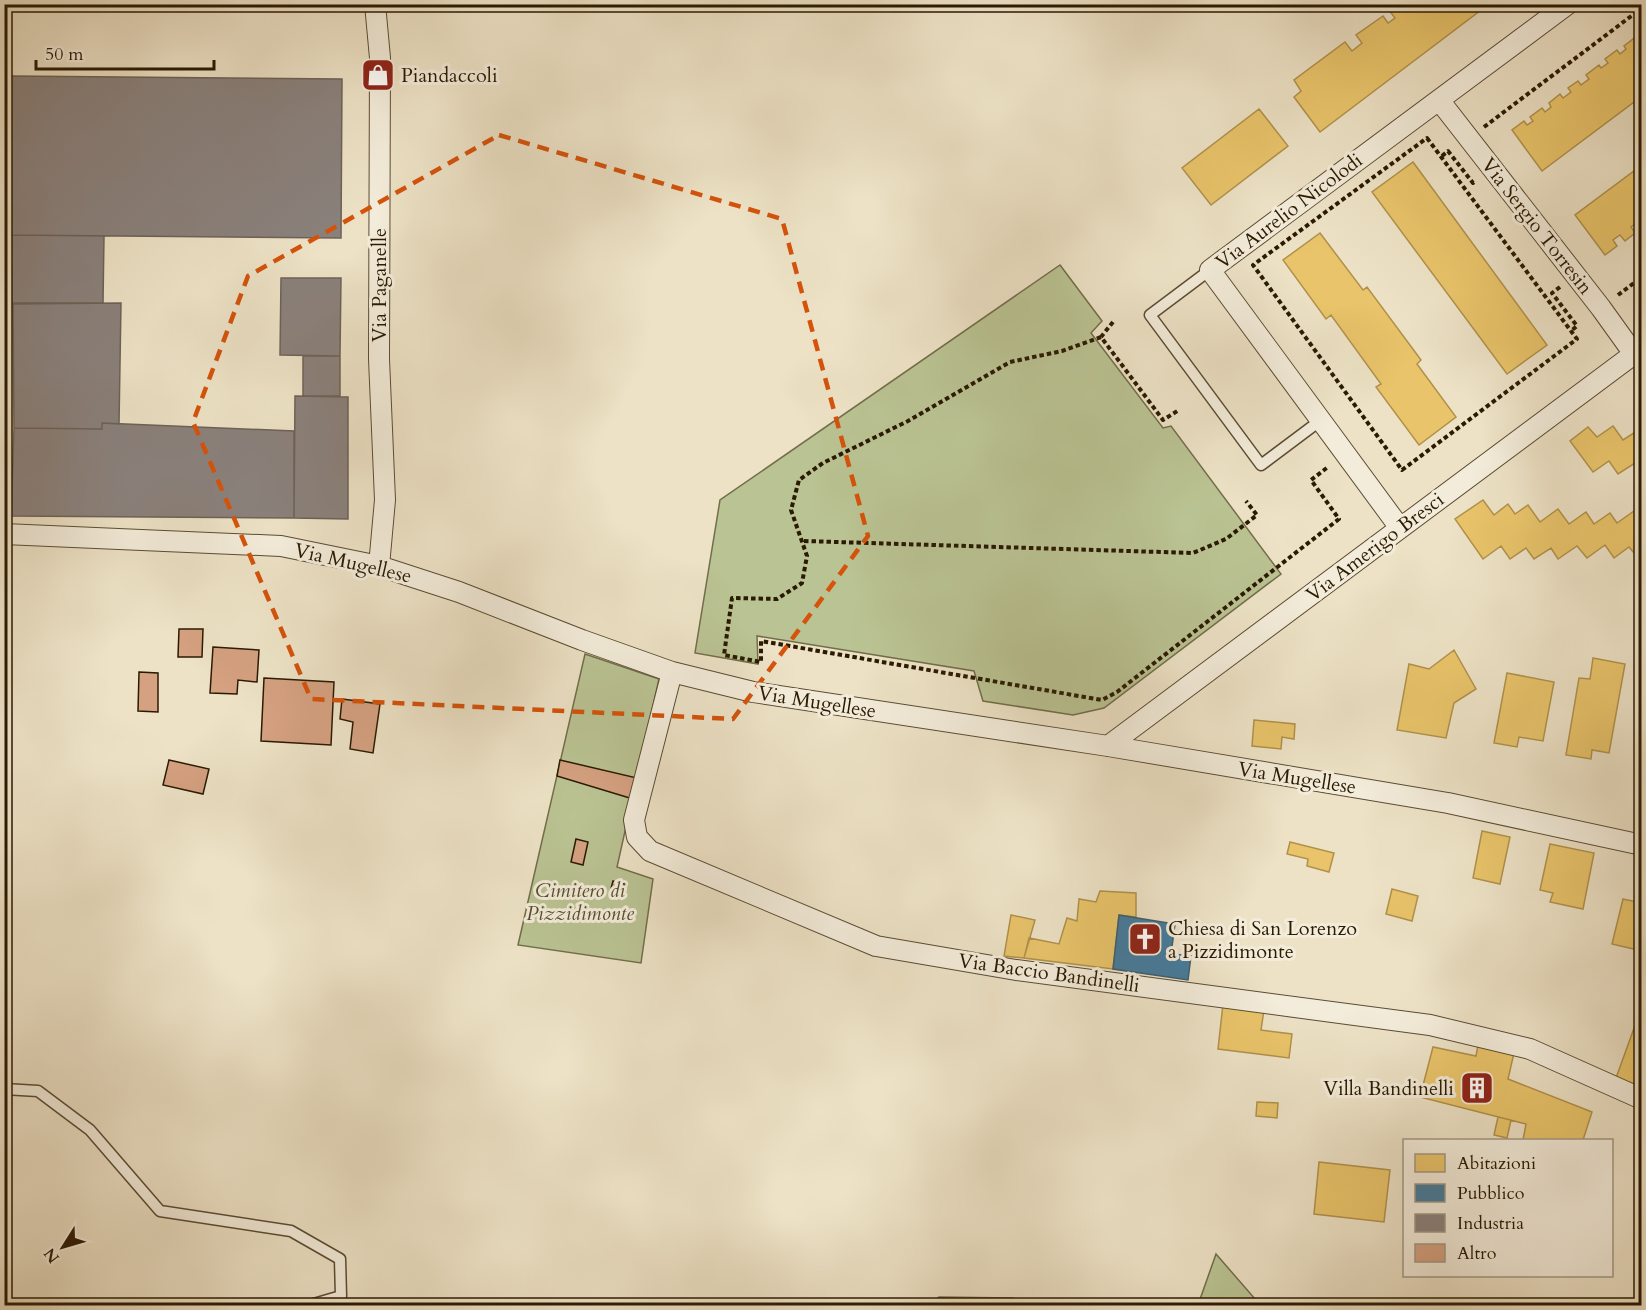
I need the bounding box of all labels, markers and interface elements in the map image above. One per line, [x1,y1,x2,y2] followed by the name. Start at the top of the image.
[36,33,214,71] scale bar
[45,42,84,67] text: 50 m
[360,57,396,93] shop icon: Piandaccoli
[401,62,498,89] place label: Piandaccoli
[1210,147,1368,275] street label: Via Aurelio Nicolodi
[1475,152,1599,300] street label: Via Sergio Torresin
[366,228,393,342] street label: Via Paganelle
[1300,486,1450,608] street label: Via Amerigo Bresci
[292,536,414,590] street label: Via Mugellese
[756,679,878,725] street label: Via Mugellese
[1236,755,1358,801] street label: Via Mugellese
[526,877,634,927] park label: Cimitero di Pizzidimonte
[1168,915,1357,965] place label: Chiesa di San Lorenzo a Pizzidimonte
[1127,921,1163,957] church icon: Chiesa di San Lorenzo a Pizzidimonte
[957,947,1142,999] street label: Via Baccio Bandinelli
[1459,1070,1495,1106] building icon: Villa Bandinelli
[1323,1075,1454,1102] place label: Villa Bandinelli
[1403,1139,1613,1277] legend
[1457,1151,1536,1176] text: Abitazioni
[1457,1181,1525,1206] text: Pubblico
[1457,1211,1524,1236] text: Industria
[33,1217,93,1277] north arrow
[1457,1241,1497,1266] text: Altro
[39,1243,65,1268] text: N

